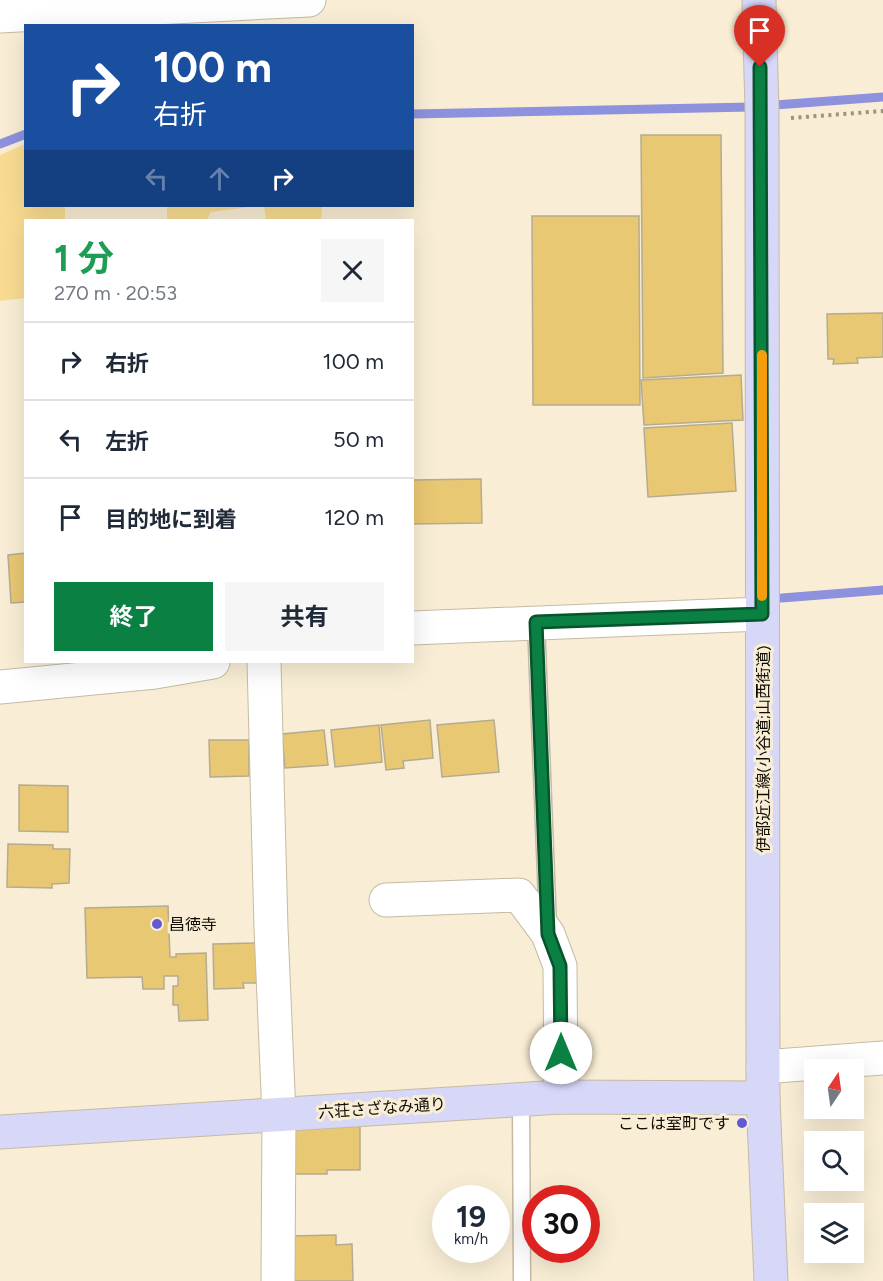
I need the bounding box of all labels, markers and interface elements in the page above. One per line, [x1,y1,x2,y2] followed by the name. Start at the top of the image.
[734,5,785,67] pin
[743,14,776,47] icon: arrive
[153,42,272,93] text: 100 m
[54,48,132,126] icon: right
[153,98,207,131] text: 右折
[140,162,173,195] icon: left
[203,162,236,195] icon: ahead
[266,162,299,195] icon: right
[54,237,114,280] text: 1 分
[321,239,384,302] button: close
[54,281,177,305] text: 270 m · 20:53
[54,345,87,378] icon: right
[323,348,384,375] text: 100 m
[105,350,149,377] text: 右折
[54,423,87,456] icon: left
[333,426,384,453] text: 50 m
[105,428,149,455] text: 左折
[54,501,87,534] icon: arrive
[324,504,384,531] text: 120 m
[105,506,237,533] text: 目的地に到着
[54,582,213,651] button: 終了
[225,582,384,651] button: 共有
[754,645,773,853] street label: 伊部近江線(小谷道;山西街道)
[169,915,217,934] place label: 昌徳寺
[150,917,164,931] marker: 昌徳寺
[529,1021,593,1085] position arrow
[804,1059,864,1119] north arrow
[804,1059,864,1263] map controls
[317,1094,447,1122] street label: 六荘さざなみ通り
[618,1114,730,1133] place label: ここは室町です
[735,1116,749,1130] marker: ここは室町です
[804,1131,864,1191] button: search
[522,1185,600,1263] speed limit sign: 30
[456,1198,486,1235] text: 19
[804,1203,864,1263] button: layers
[454,1230,488,1248] text: km/h

